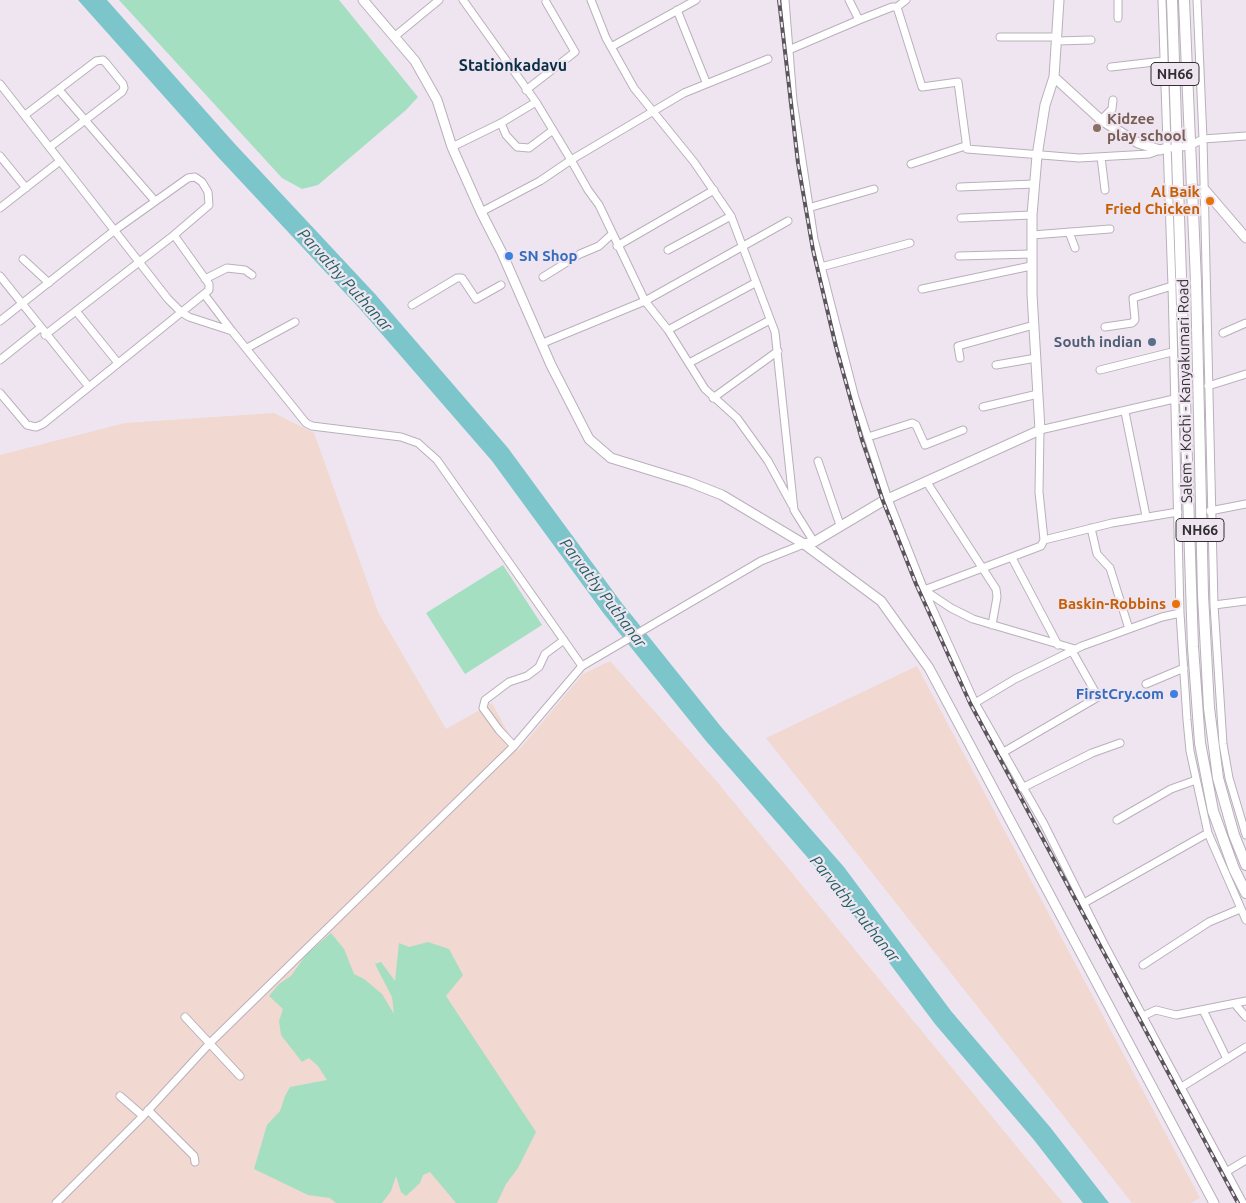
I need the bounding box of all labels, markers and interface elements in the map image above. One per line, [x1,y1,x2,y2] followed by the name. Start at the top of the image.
[459,56,567,76] district label: Stationkadavu
[1151,62,1199,86] road number: NH66
[1107,110,1186,145] place label: Kidzee play school
[1091,122,1103,134] marker: Kidzee play school
[1105,183,1200,218] place label: Al Baik Fried Chicken
[1204,195,1216,207] marker: Al Baik Fried Chicken
[294,224,396,336] water label: Parvathy Puthanar
[519,247,578,265] place label: SN Shop
[503,250,515,262] marker: SN Shop
[1174,279,1196,503] street label: Salem - Kochi - Kanyakumari Road
[1054,333,1142,351] place label: South indian
[1146,336,1158,348] marker: South indian
[1176,518,1224,542] road number: NH66
[556,534,650,652] water label: Parvathy Puthanar
[1058,595,1166,613] place label: Baskin-Robbins
[1170,598,1182,610] marker: Baskin-Robbins
[1076,685,1164,703] place label: FirstCry.com
[1168,688,1180,700] marker: FirstCry.com
[806,852,904,966] water label: Parvathy Puthanar

